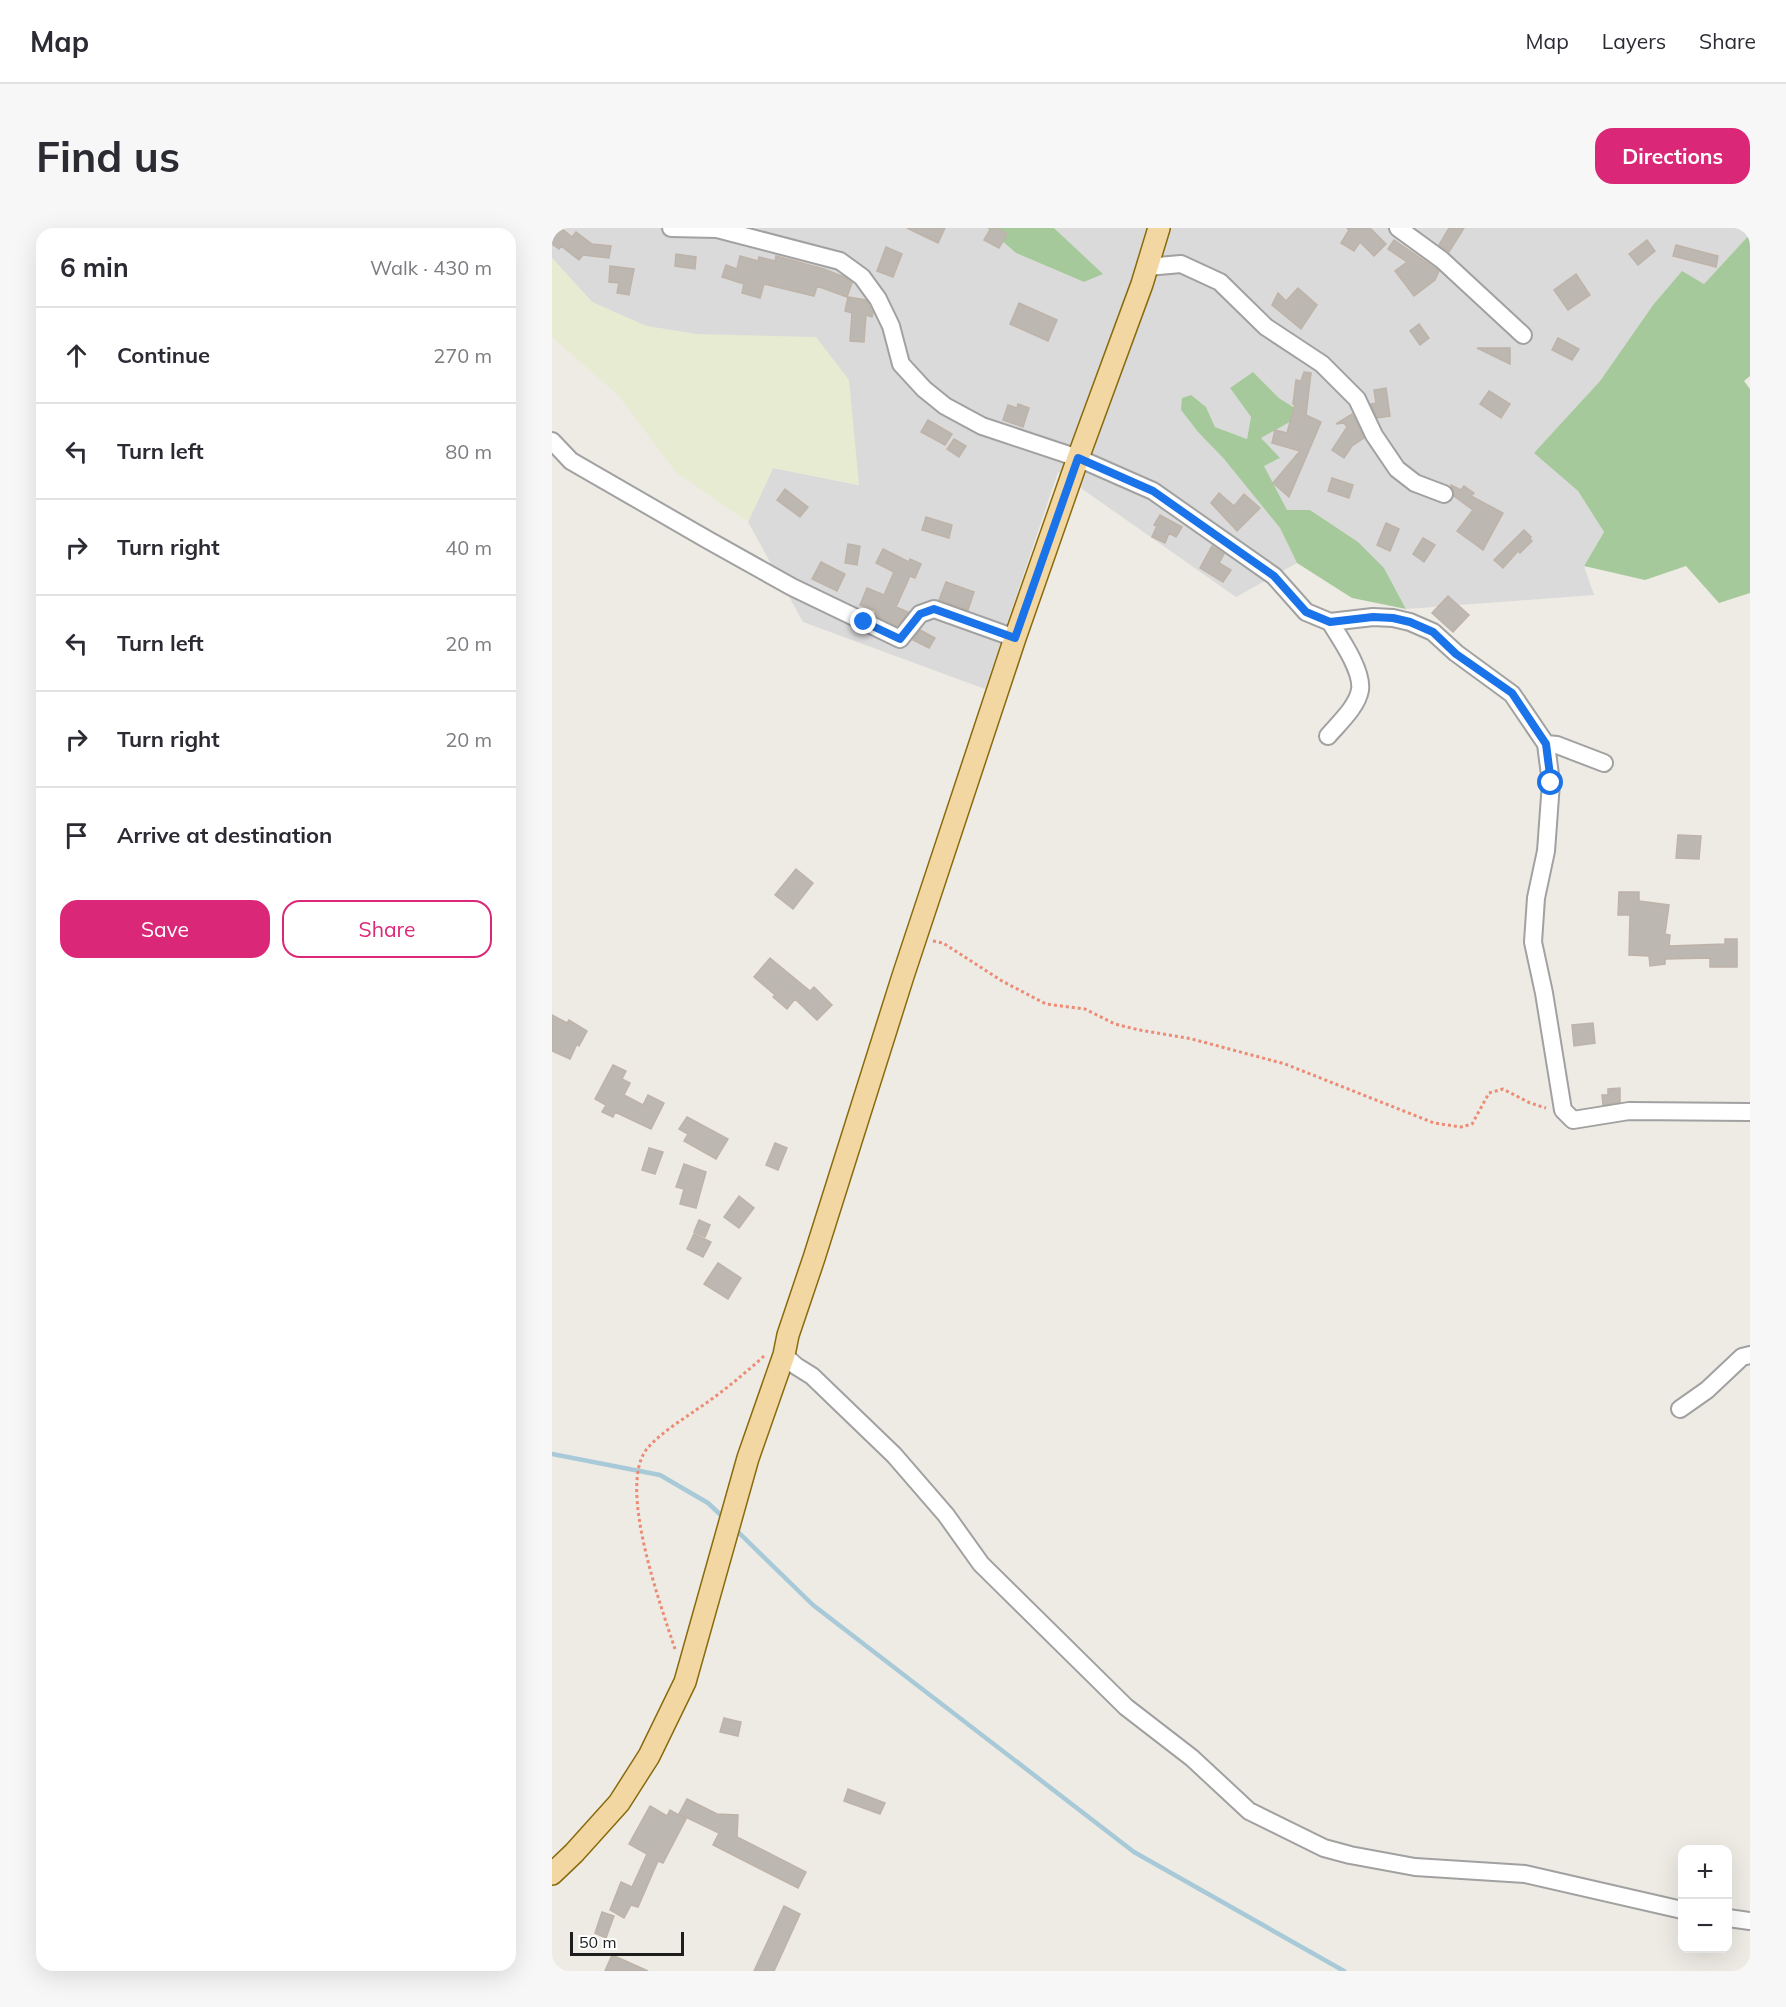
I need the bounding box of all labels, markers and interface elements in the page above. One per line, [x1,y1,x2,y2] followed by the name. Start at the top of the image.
[30,24,89,59] text: Map
[1526,28,1569,54] text: Map
[1602,28,1666,54] text: Layers
[1699,28,1756,54] text: Share
[1595,128,1750,184] button: Directions
[36,130,180,183] text: Find us
[60,251,129,284] text: 6 min
[370,255,492,280] text: Walk · 430 m
[60,339,93,372] icon: ahead
[117,341,210,369] text: Continue
[433,343,492,368] text: 270 m
[60,435,93,468] icon: left
[117,437,204,465] text: Turn left
[445,439,492,464] text: 80 m
[60,531,93,564] icon: right
[117,533,220,561] text: Turn right
[445,535,492,560] text: 40 m
[850,608,876,634] route end
[60,627,93,660] icon: left
[117,629,204,657] text: Turn left
[445,631,492,656] text: 20 m
[60,723,93,756] icon: right
[117,725,220,753] text: Turn right
[445,727,492,752] text: 20 m
[1537,769,1563,795] route start
[60,819,93,852] icon: arrive
[117,821,332,849] text: Arrive at destination
[60,900,270,958] button: Save
[282,900,492,958] button: Share
[1678,1845,1732,1953] map controls
[1678,1845,1732,1899] button: +
[1678,1899,1732,1953] button: −
[570,1929,684,1956] scale bar
[579,1932,616,1952] text: 50 m

